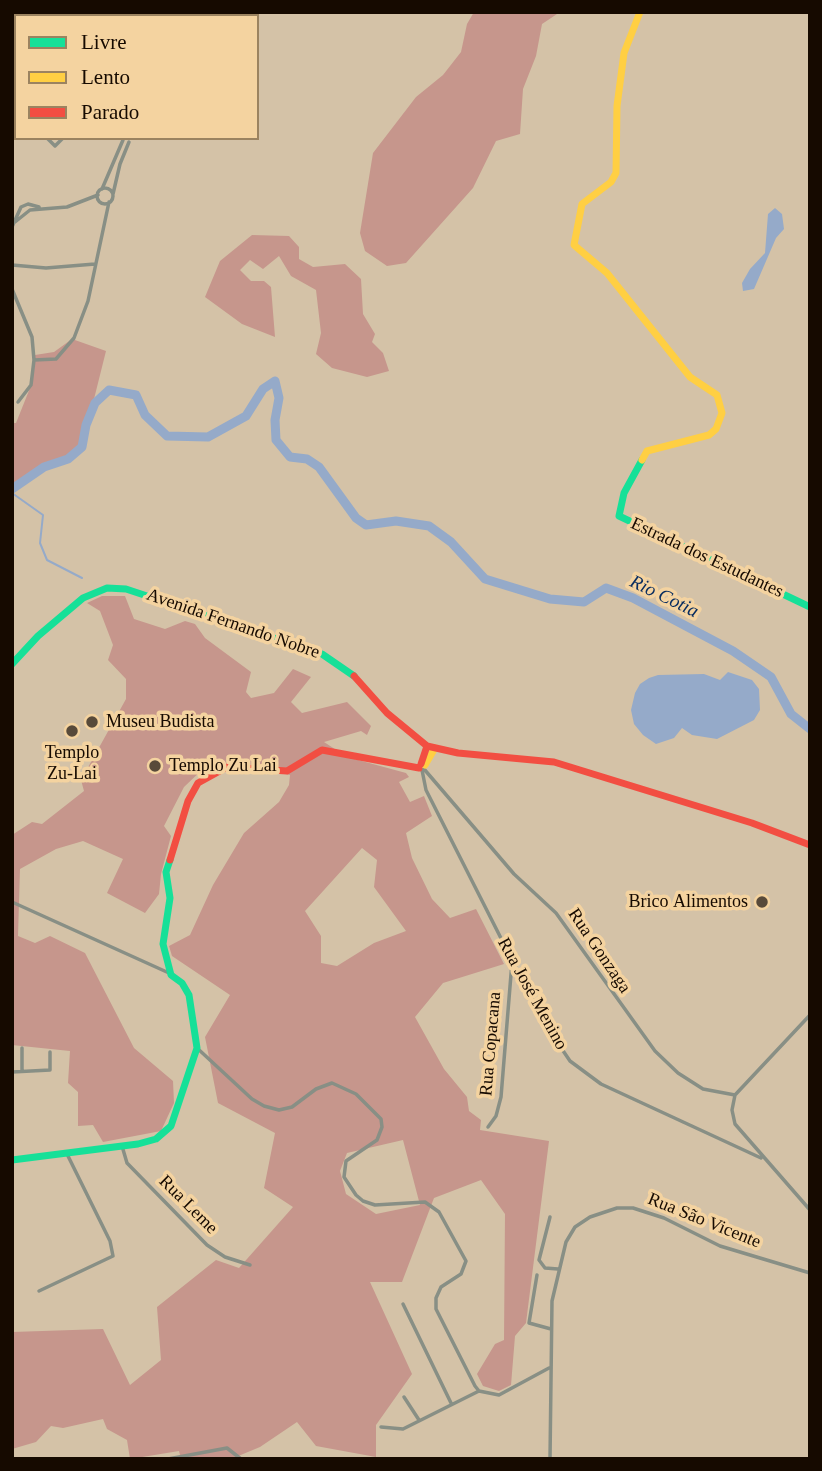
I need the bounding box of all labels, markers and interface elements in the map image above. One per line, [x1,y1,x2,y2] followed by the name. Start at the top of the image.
[14,14,259,140] legend
[81,30,126,54] text: Livre
[81,65,130,89] text: Lento
[81,100,139,124] text: Parado
[627,513,787,603] street label: Estrada dos Estudantes
[626,571,702,623] water label: Rio Cotia
[144,584,322,664] street label: Avenida Fernando Nobre
[106,711,215,733] place label: Museu Budista
[84,714,100,730] marker: Museu Budista
[64,723,80,739] marker: Templo Zu-Lai
[45,742,99,784] place label: Templo Zu-Lai
[169,755,277,777] place label: Templo Zu Lai
[147,758,163,774] marker: Templo Zu Lai
[629,891,748,913] place label: Brico Alimentos
[754,894,770,910] marker: Brico Alimentos
[563,905,635,997] street label: Rua Gonzaga
[492,934,572,1054] street label: Rua José Menino
[476,991,506,1097] street label: Rua Copacana
[154,1171,222,1239] street label: Rua Leme
[644,1189,764,1253] street label: Rua São Vicente

